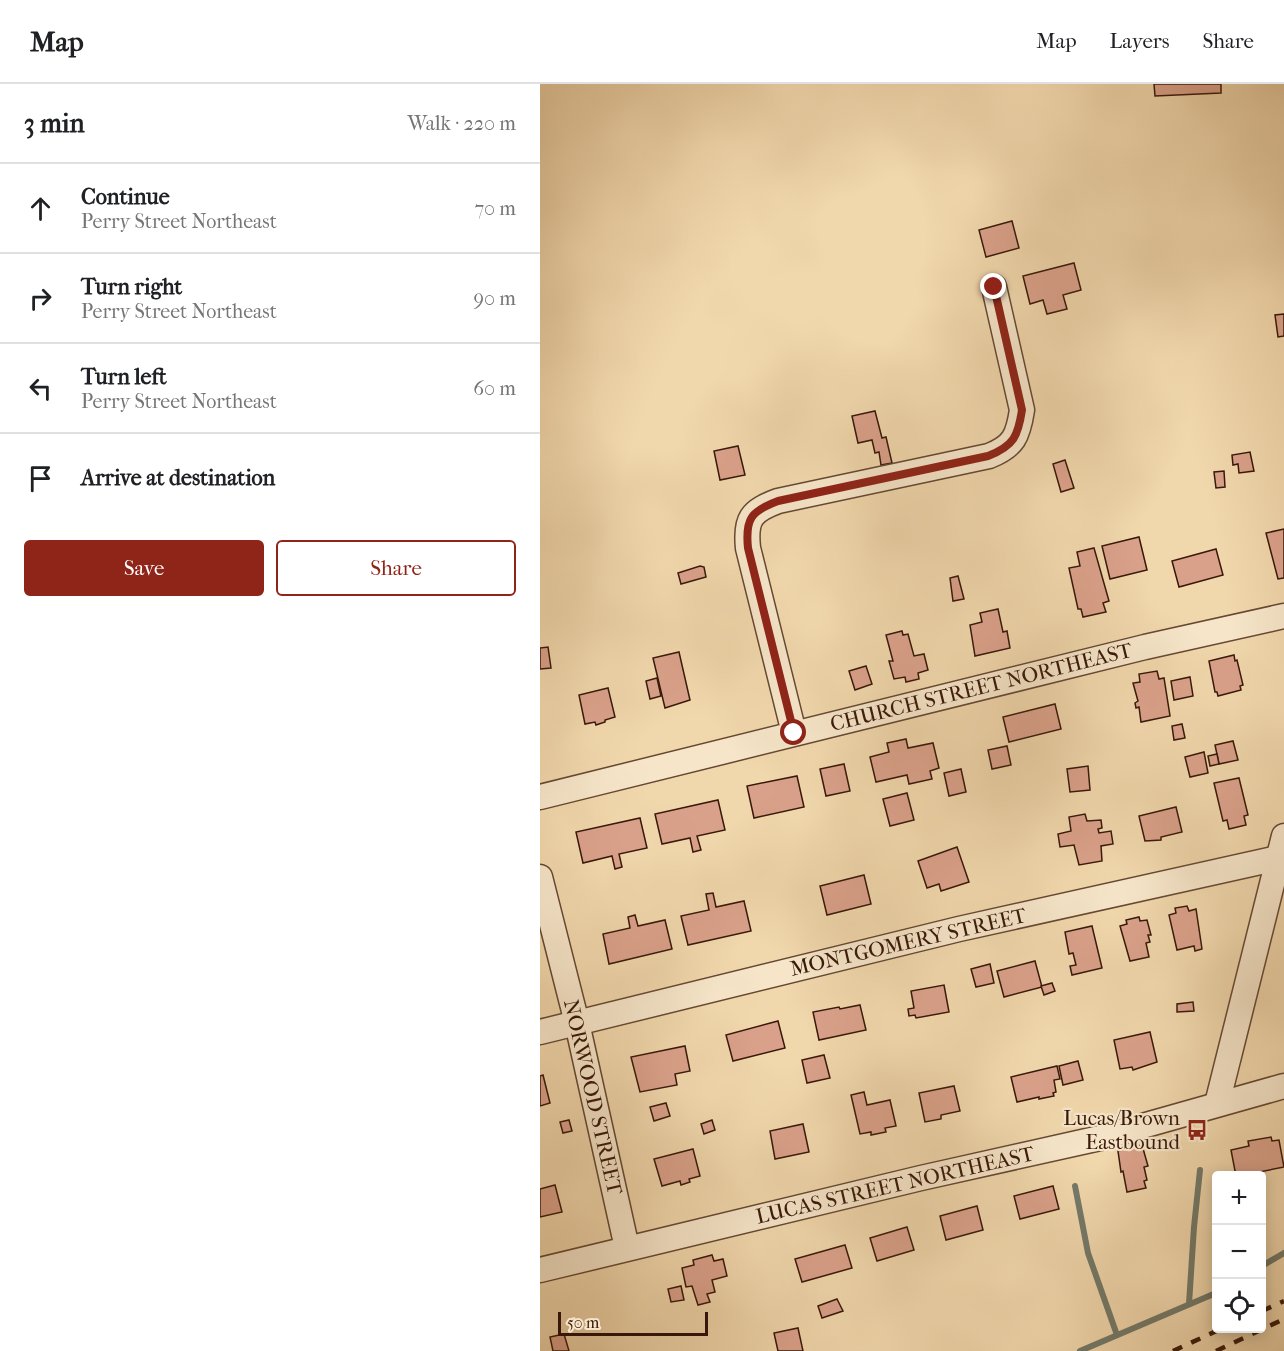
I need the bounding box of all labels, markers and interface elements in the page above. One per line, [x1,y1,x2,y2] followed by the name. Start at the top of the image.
[30,25,84,58] text: Map
[1036,29,1077,53] text: Map
[1110,29,1169,53] text: Layers
[1202,29,1254,53] text: Share
[24,108,85,139] text: 3 min
[408,112,516,135] text: Walk · 220 m
[81,184,170,210] text: Continue
[24,192,57,225] icon: ahead
[474,197,516,220] text: 70 m
[81,210,277,233] text: Perry Street Northeast
[980,273,1006,299] route end
[81,274,182,300] text: Turn right
[24,282,57,315] icon: right
[474,287,516,310] text: 90 m
[81,300,277,323] text: Perry Street Northeast
[81,364,167,390] text: Turn left
[24,372,57,405] icon: left
[473,377,516,400] text: 60 m
[81,390,277,413] text: Perry Street Northeast
[24,462,57,495] icon: arrive
[81,465,275,491] text: Arrive at destination
[24,540,264,596] button: Save
[276,540,516,596] button: Share
[828,638,1135,736] street label: CHURCH STREET NORTHEAST
[780,719,806,745] route start
[788,903,1029,981] street label: MONTGOMERY STREET
[559,997,627,1198] street label: NORWOOD STREET
[1063,1106,1181,1154] place label: Lucas/Brown Eastbound
[1185,1118,1209,1142] bus stop icon: Lucas/Brown Eastbound
[753,1141,1037,1229] street label: LUCAS STREET NORTHEAST
[1212,1171,1266,1333] map controls
[1212,1171,1266,1225] button: +
[1212,1225,1266,1279] button: −
[1212,1279,1266,1333] button: locate
[558,1309,708,1336] scale bar
[567,1313,599,1332] text: 50 m

